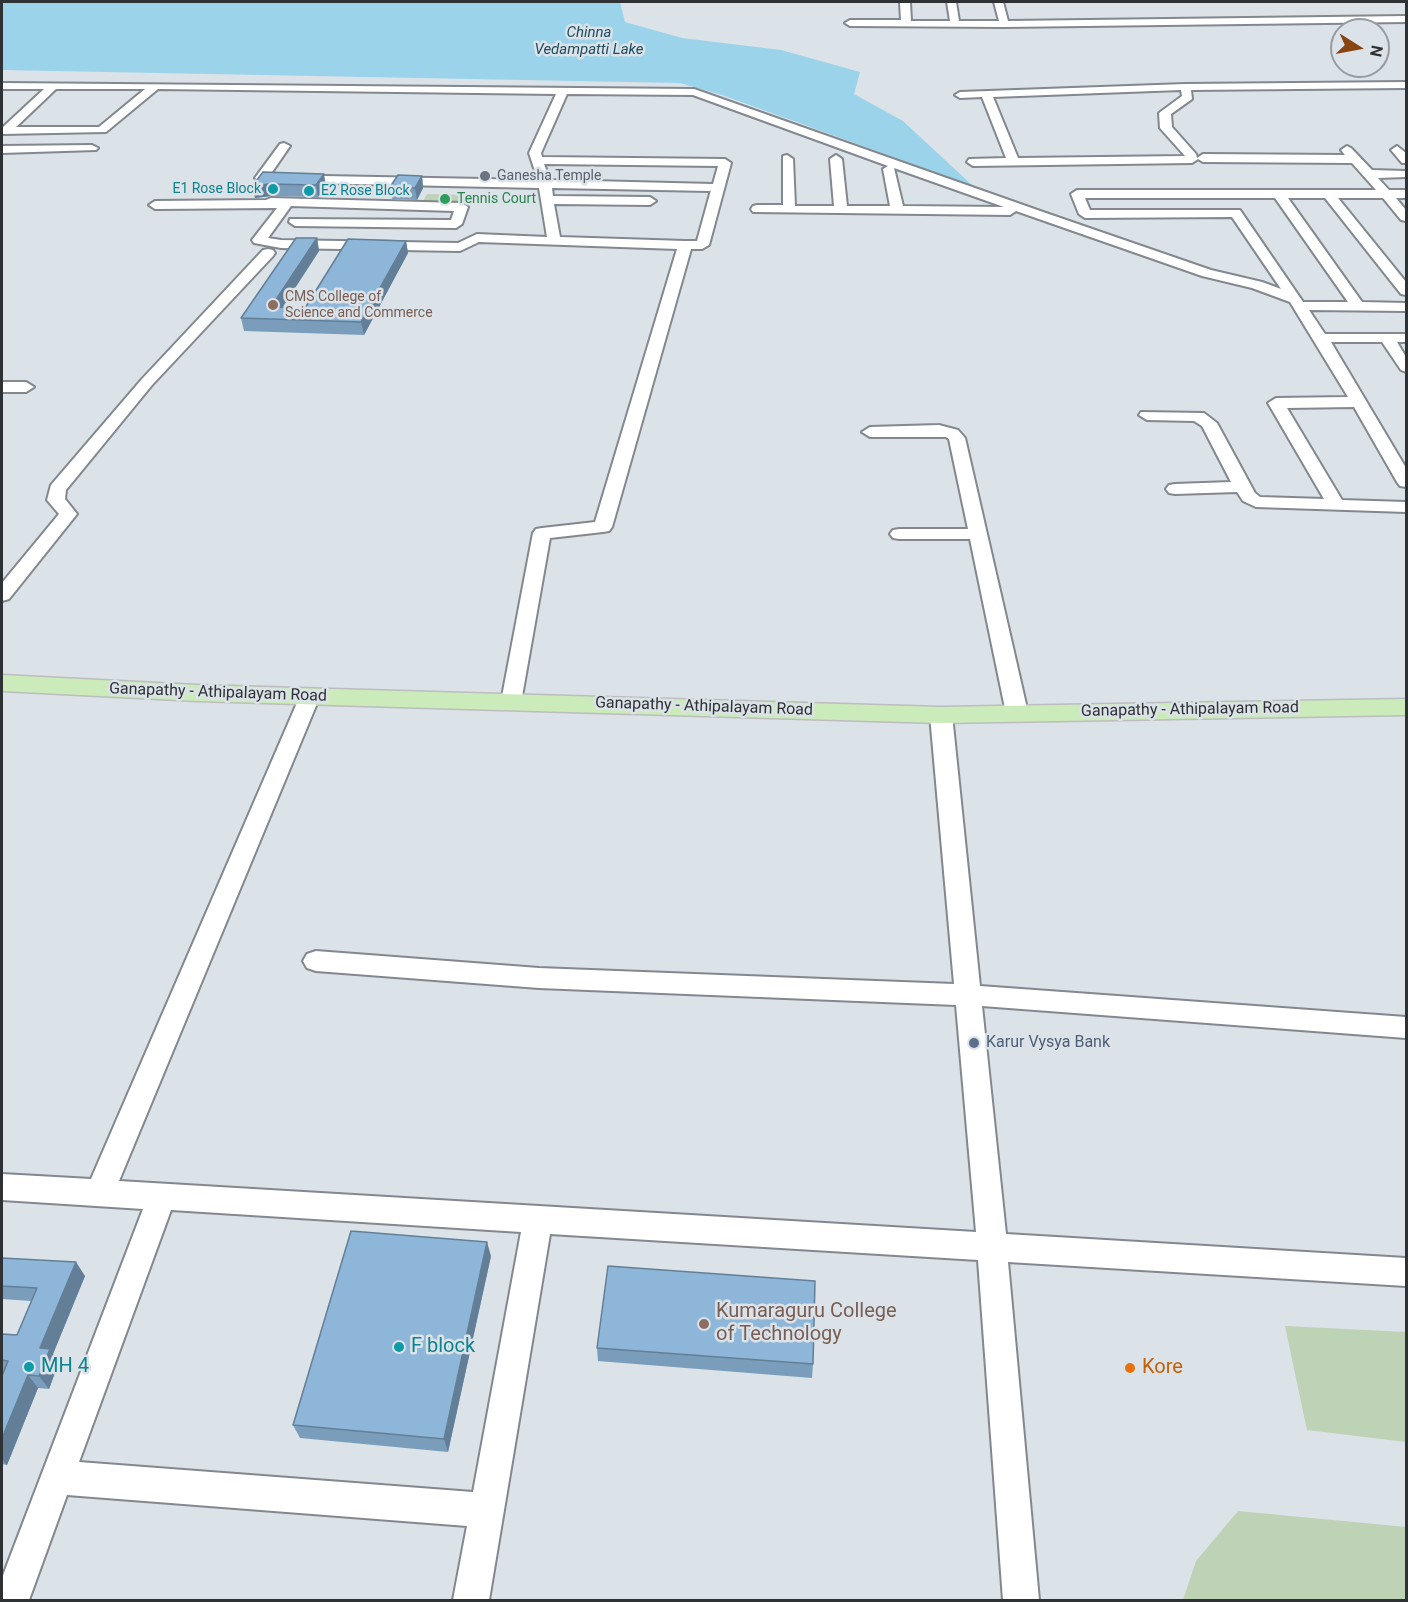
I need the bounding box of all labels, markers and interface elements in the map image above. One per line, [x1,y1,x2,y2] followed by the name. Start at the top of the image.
[1330,18,1390,78] north arrow
[534,24,644,59] water label: Chinna Vedampatti Lake
[1366,44,1387,58] text: N
[497,168,601,184] place label: Ganesha Temple
[478,169,492,183] marker: Ganesha Temple
[172,181,261,197] place label: E1 Rose Block
[266,182,280,196] marker: E1 Rose Block
[321,183,410,199] place label: E2 Rose Block
[302,184,316,198] marker: E2 Rose Block
[457,191,536,207] place label: Tennis Court
[438,192,452,206] marker: Tennis Court
[285,289,433,322] place label: CMS College of Science and Commerce
[266,298,280,312] marker: CMS College of Science and Commerce
[109,680,327,706] street label: Ganapathy - Athipalayam Road
[595,694,813,720] street label: Ganapathy - Athipalayam Road
[1081,698,1299,722] street label: Ganapathy - Athipalayam Road
[986,1033,1110,1053] place label: Karur Vysya Bank
[967,1036,981,1050] marker: Karur Vysya Bank
[716,1300,897,1347] place label: Kumaraguru College of Technology
[697,1317,711,1331] marker: Kumaraguru College of Technology
[411,1335,475,1359] place label: F block
[392,1340,406,1354] marker: F block
[41,1355,89,1379] place label: MH 4
[1142,1356,1183,1380] place label: Kore
[22,1360,36,1374] marker: MH 4
[1123,1361,1137,1375] marker: Kore

